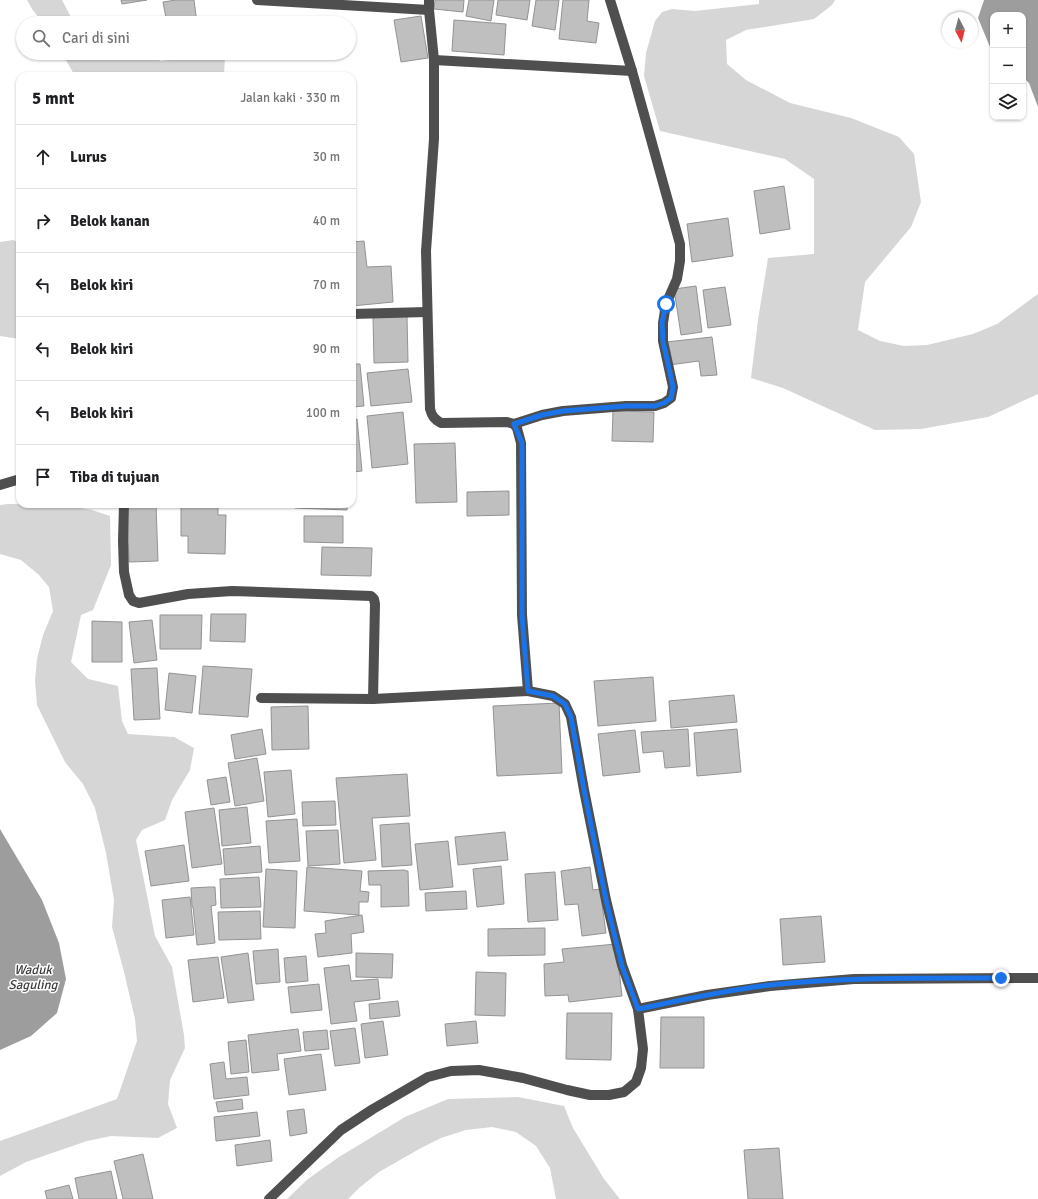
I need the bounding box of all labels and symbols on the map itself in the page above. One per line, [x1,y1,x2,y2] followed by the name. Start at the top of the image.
[942,12,978,48] north arrow
[657,295,675,313] route start
[9,962,59,993] water label: Waduk Saguling
[992,969,1010,987] route end

